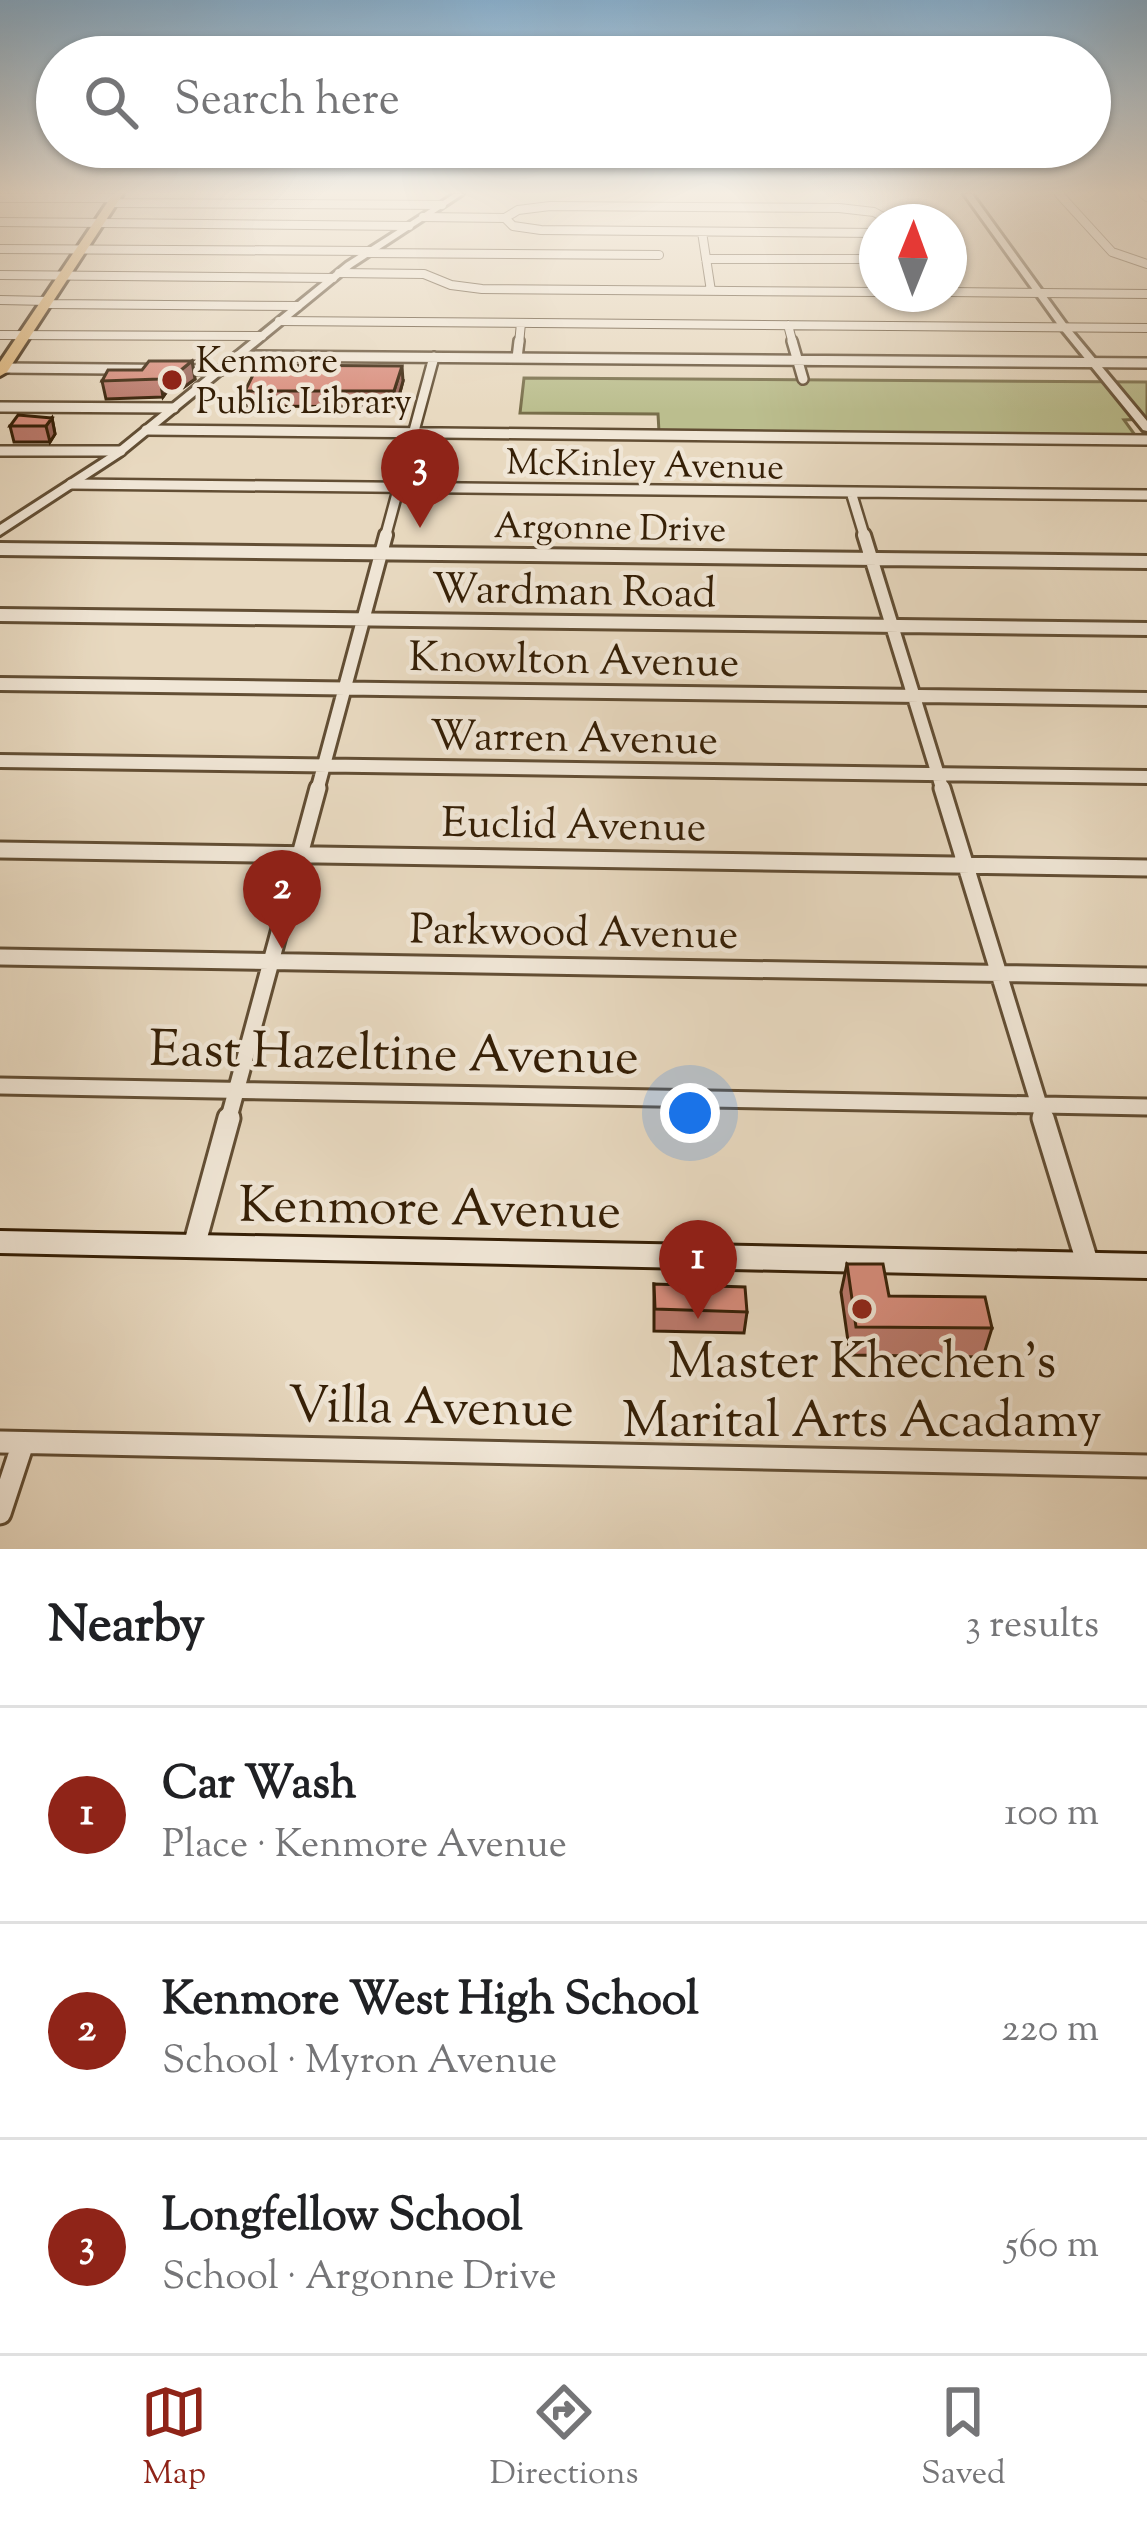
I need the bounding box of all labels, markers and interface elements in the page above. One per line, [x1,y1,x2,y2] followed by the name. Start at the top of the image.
[36,36,1111,168] search box
[78,69,144,135] icon: search
[174,70,400,135] text: Search here
[859,204,967,312] north arrow
[196,337,412,430] place label: Kenmore Public Library
[159,367,185,393] marker: Kenmore Public Library
[381,429,459,528] pin: 3
[505,439,784,495] street label: McKinley Avenue
[493,502,727,558] street label: Argonne Drive
[431,562,717,626] street label: Wardman Road
[408,630,740,696] street label: Knowlton Avenue
[429,708,718,774] street label: Warren Avenue
[441,796,707,860] street label: Euclid Avenue
[243,850,321,949] pin: 2
[409,902,739,968] street label: Parkwood Avenue
[148,1016,639,1097] street label: East Hazeltine Avenue
[660,1083,720,1143] your location
[238,1172,622,1251] street label: Kenmore Avenue
[659,1220,737,1319] pin: 1
[849,1296,875,1322] marker: Master Khechen's Marital Arts Acadamy
[622,1328,1102,1460] place label: Master Khechen's Marital Arts Acadamy
[287,1372,574,1449] street label: Villa Avenue
[48,1591,205,1664] text: Nearby
[965,1599,1099,1655] text: 3 results
[162,1754,356,1819] text: Car Wash
[80,1787,94,1843] text: 1
[1004,1787,1099,1843] text: 100 m
[162,1819,567,1875] text: Place · Kenmore Avenue
[162,1970,699,2035] text: Kenmore West High School
[78,2003,96,2059] text: 2
[1001,2003,1099,2059] text: 220 m
[162,2035,557,2091] text: School · Myron Avenue
[162,2186,523,2251] text: Longfellow School
[79,2219,95,2275] text: 3
[1005,2219,1099,2275] text: 560 m
[162,2251,557,2307] text: School · Argonne Drive
[141,2379,207,2499] tab: Map
[490,2379,639,2499] tab: Directions
[921,2379,1006,2499] tab: Saved

